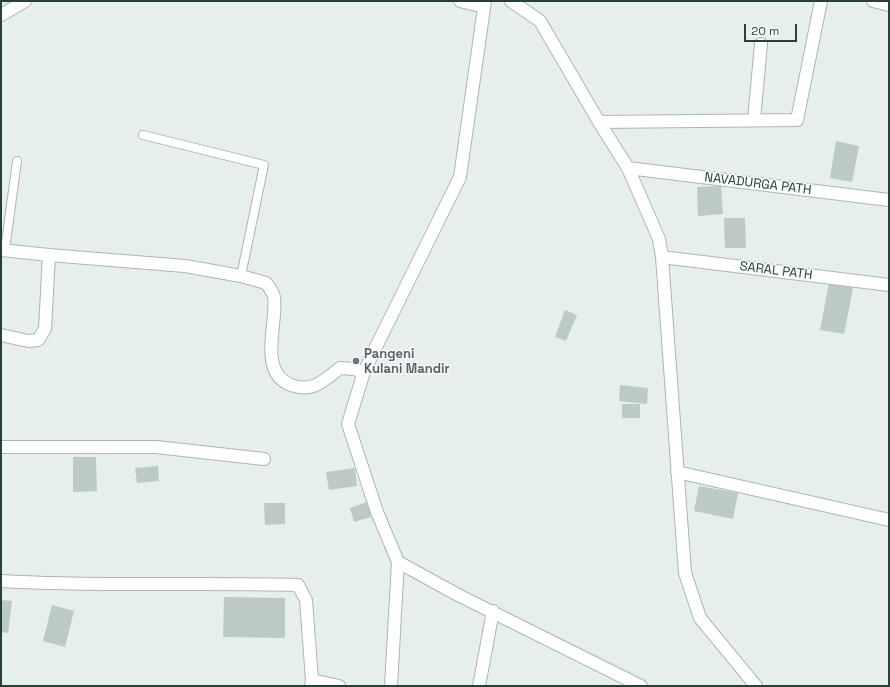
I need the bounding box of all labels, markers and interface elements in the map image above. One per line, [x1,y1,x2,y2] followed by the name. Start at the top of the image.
[746,16,799,42] scale bar
[751,23,779,39] text: 20 m
[704,170,812,198] street label: NAVADURGA PATH
[739,259,813,283] street label: SARAL PATH
[364,346,450,377] place label: Pangeni Kulani Mandir
[351,356,361,366] marker: Pangeni Kulani Mandir

